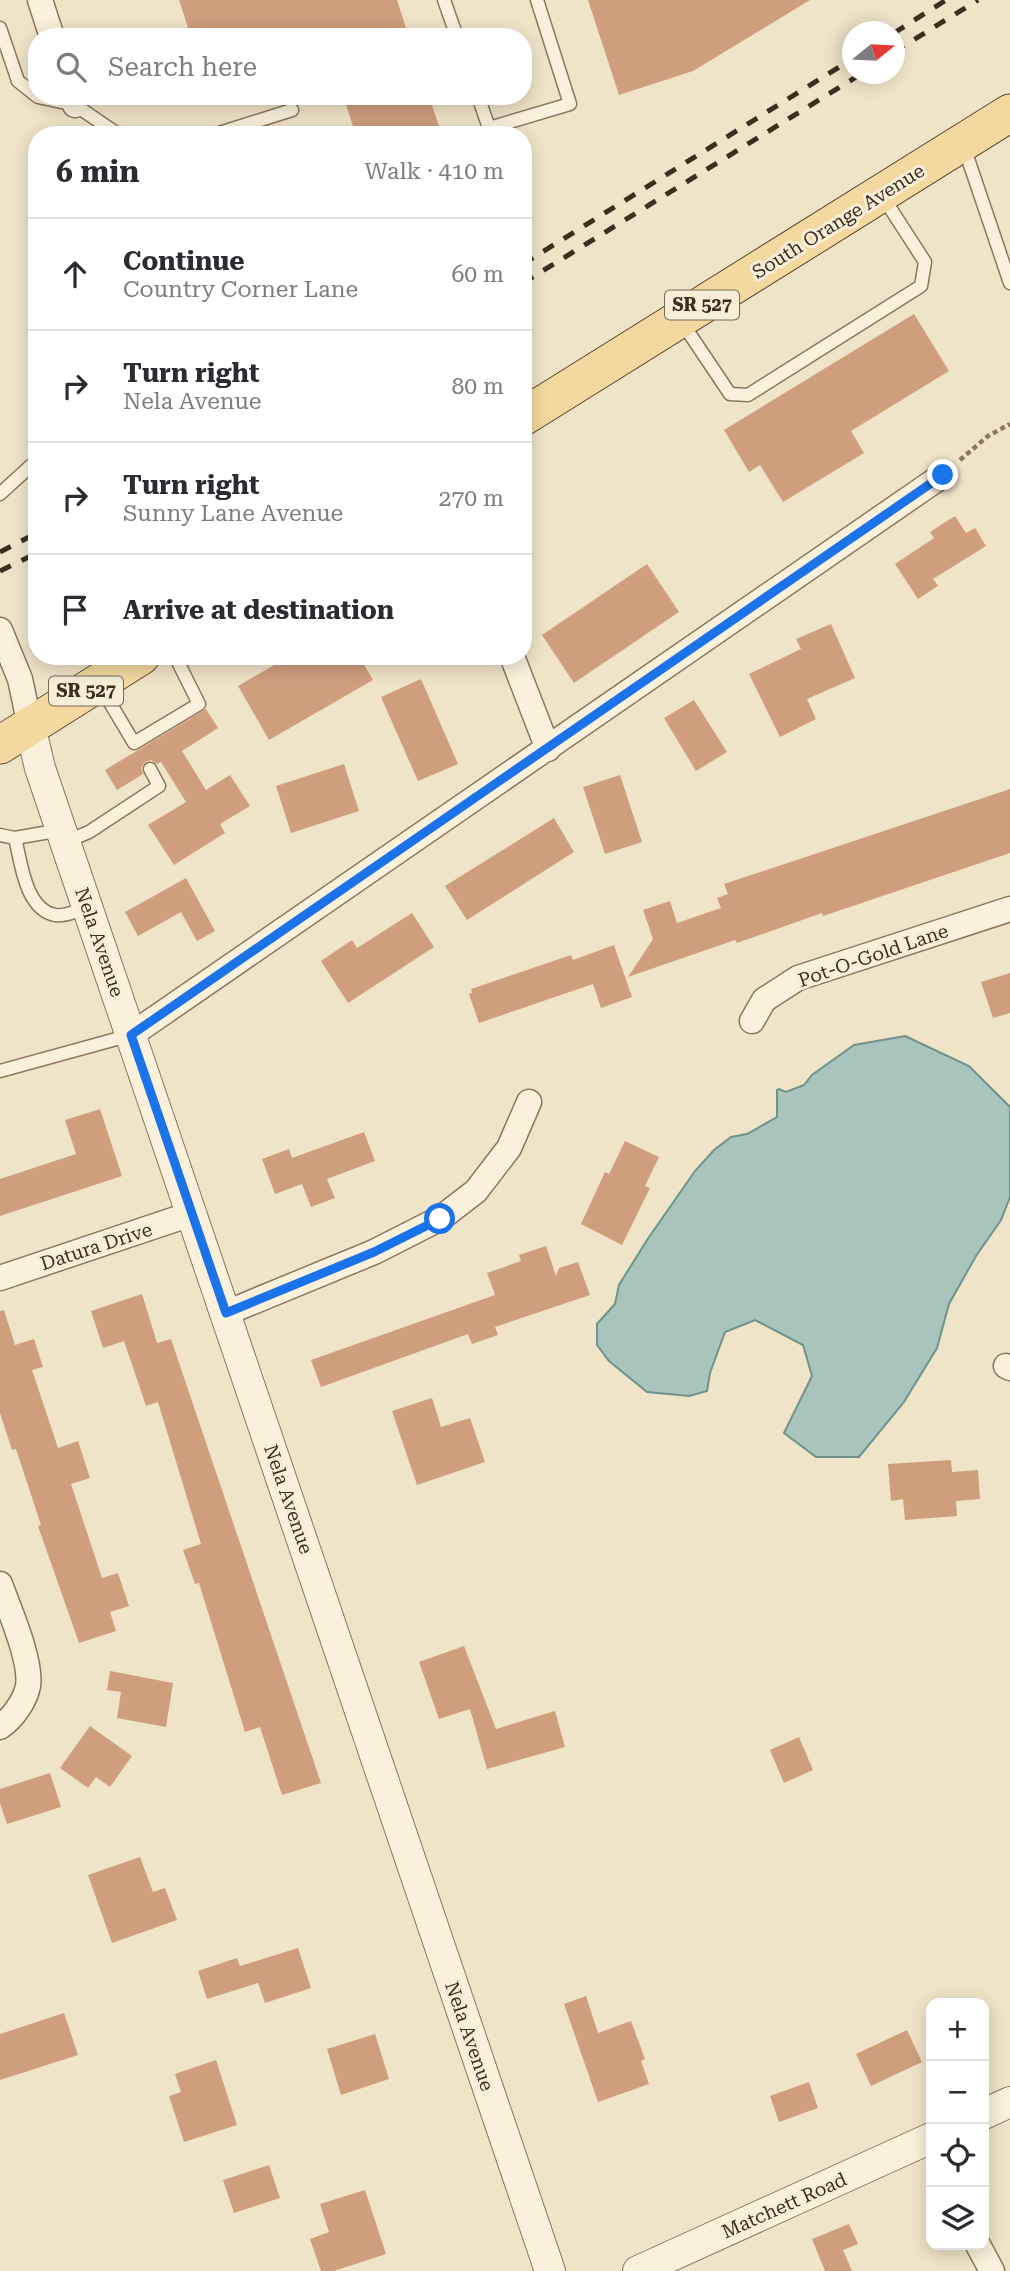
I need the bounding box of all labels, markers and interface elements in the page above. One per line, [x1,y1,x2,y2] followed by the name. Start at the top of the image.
[842,21,905,84] north arrow
[28,28,532,105] search box
[52,48,90,86] icon: search
[108,52,257,82] text: Search here
[56,154,139,189] text: 6 min
[365,158,504,185] text: Walk · 410 m
[748,159,929,284] street label: South Orange Avenue
[123,246,245,276] text: Continue
[56,255,94,293] icon: ahead
[451,261,504,288] text: 60 m
[123,276,358,303] text: Country Corner Lane
[665,290,739,320] road number: SR 527
[123,358,259,388] text: Turn right
[56,367,94,405] icon: right
[451,373,504,400] text: 80 m
[123,388,261,415] text: Nela Avenue
[927,459,958,490] route end
[123,470,259,500] text: Turn right
[56,479,94,517] icon: right
[439,485,504,512] text: 270 m
[123,500,343,527] text: Sunny Lane Avenue
[56,591,94,629] icon: arrive
[123,595,394,625] text: Arrive at destination
[49,676,123,706] road number: SR 527
[70,884,129,1000] street label: Nela Avenue
[795,919,951,992] street label: Pot-O-Gold Lane
[424,1203,455,1234] route start
[37,1218,155,1275] street label: Datura Drive
[259,1441,318,1557] street label: Nela Avenue
[440,1978,499,2094] street label: Nela Avenue
[926,1998,989,2250] map controls
[926,1998,989,2061] button: +
[926,2061,989,2124] button: −
[926,2124,989,2187] button: locate
[718,2168,850,2243] street label: Matchett Road
[926,2187,989,2250] button: layers

